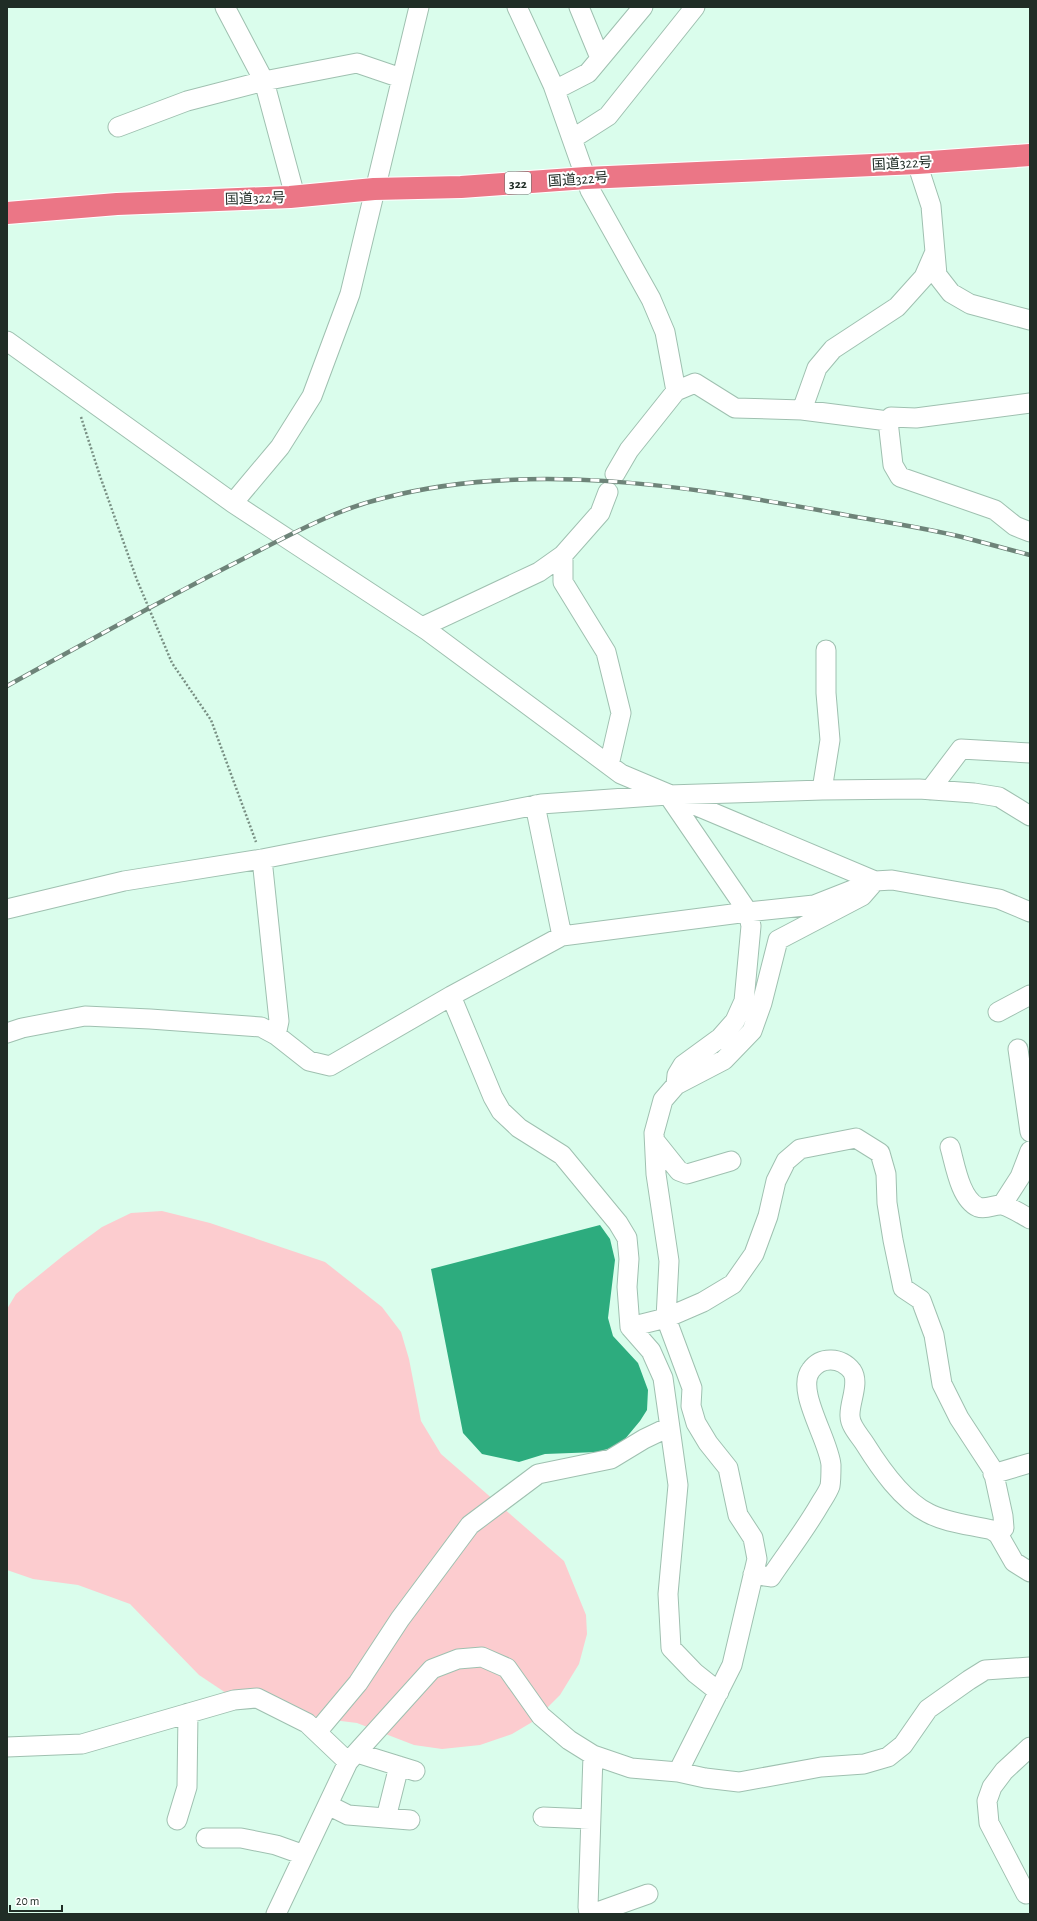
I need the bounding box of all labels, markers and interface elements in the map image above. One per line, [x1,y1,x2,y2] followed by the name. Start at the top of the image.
[871,154,933,173] street label: 国道322号
[547,170,609,189] street label: 国道322号
[505,172,531,194] road number: 322
[225,190,286,207] street label: 国道322号
[10,1887,62,1913] scale bar
[16,1895,39,1907] text: 20 m

